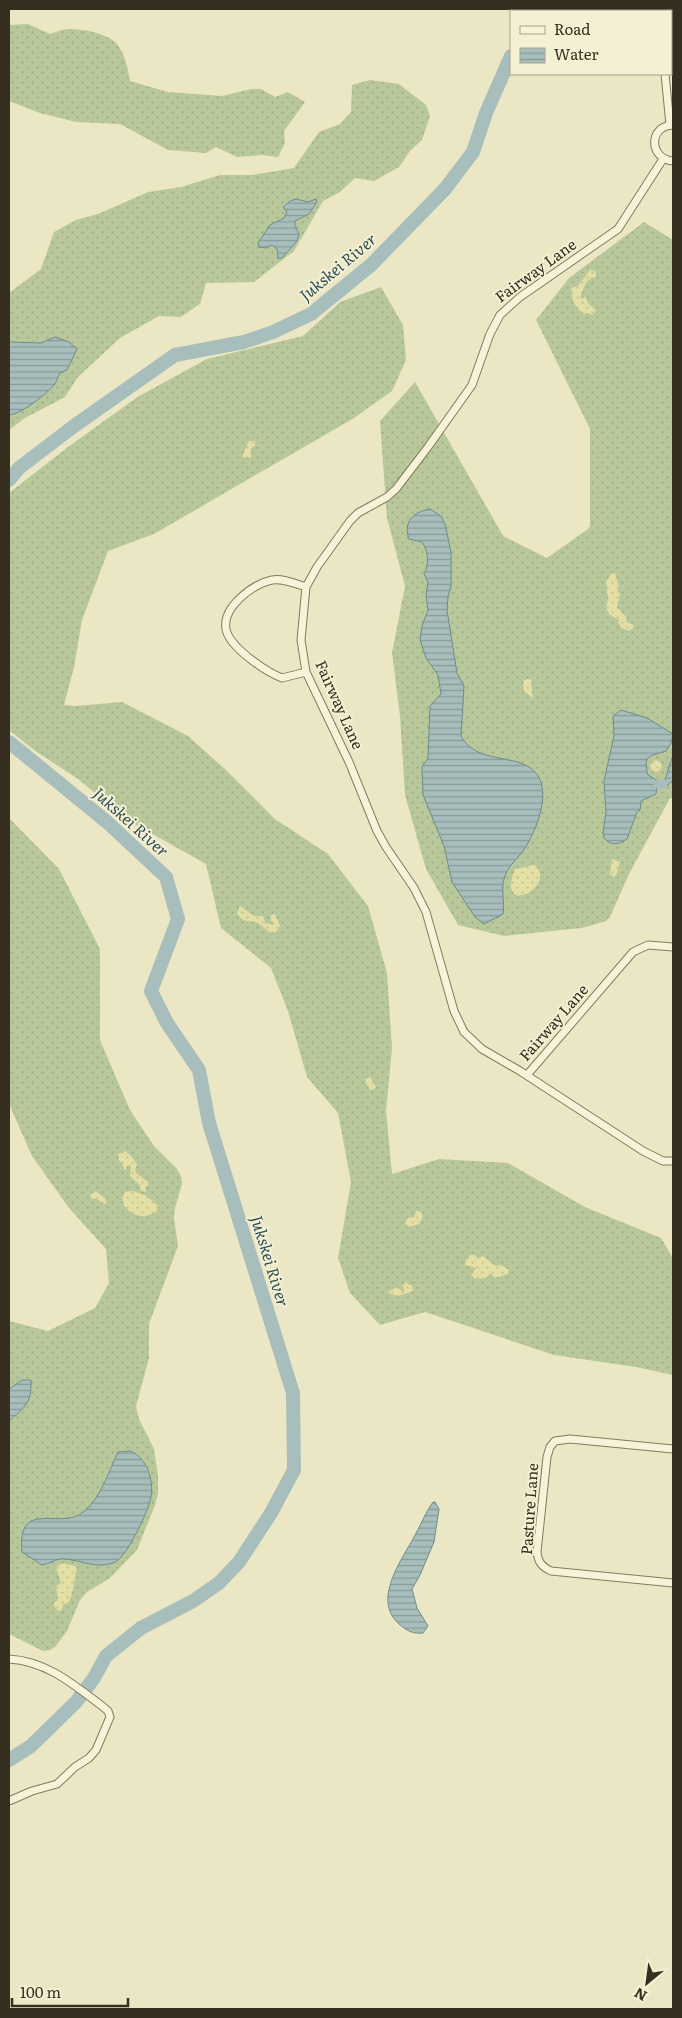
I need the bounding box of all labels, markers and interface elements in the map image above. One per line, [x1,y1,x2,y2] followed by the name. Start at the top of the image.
[510,10,672,75] legend
[554,17,590,40] text: Road
[554,42,599,65] text: Water
[294,227,381,306] water label: Jukskei River
[490,232,581,307] street label: Fairway Lane
[310,656,370,753] street label: Fairway Lane
[89,781,175,862] water label: Jukskei River
[513,978,593,1066] street label: Fairway Lane
[246,1212,296,1309] water label: Jukskei River
[514,1462,543,1556] street label: Pasture Lane
[622,1958,672,2008] north arrow
[12,1976,129,2008] scale bar
[20,1980,61,2003] text: 100 m
[630,1984,650,2007] text: N

